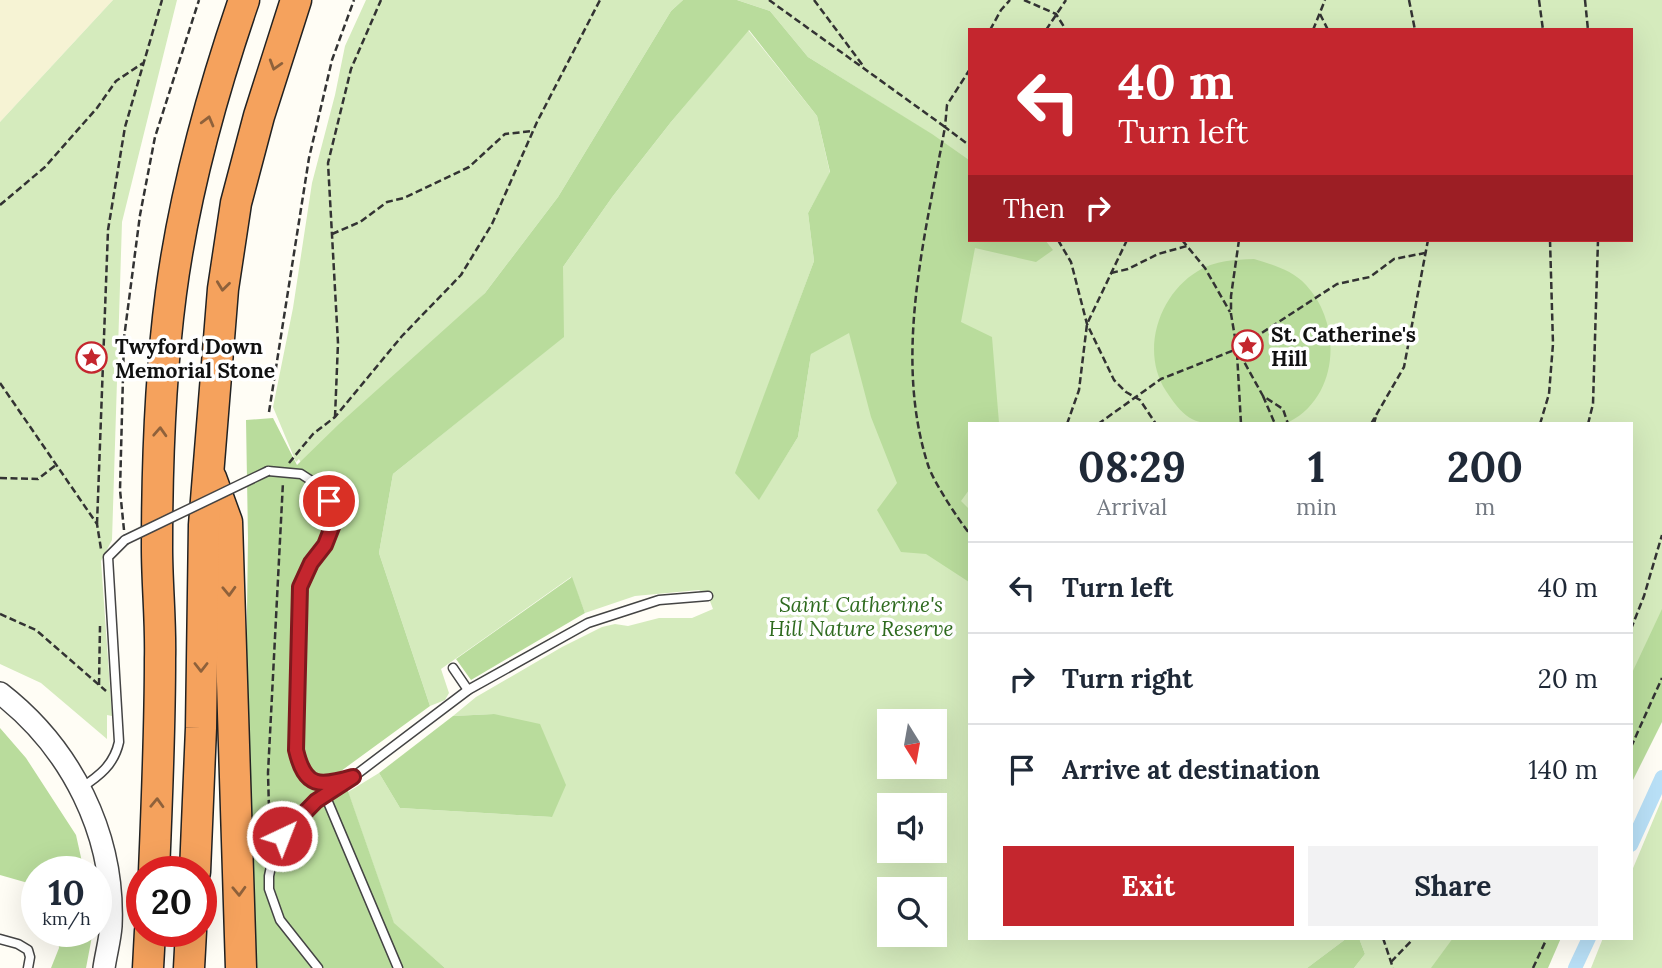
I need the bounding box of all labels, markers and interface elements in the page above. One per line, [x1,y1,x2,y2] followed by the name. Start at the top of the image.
[1118,50,1234,112] text: 40 m
[1003,56,1094,147] icon: left
[268,59,283,71] one-way arrow
[1118,111,1248,152] text: Turn left
[200,116,214,128] one-way arrow
[1079,189,1117,227] icon: right
[1003,192,1065,225] text: Then
[216,280,231,292] one-way arrow
[1271,321,1416,372] place label: St. Catherine's Hill
[1231,329,1265,363] place icon: St. Catherine's Hill
[115,333,275,384] place label: Twyford Down Memorial Stone
[75,341,109,375] place icon: Twyford Down Memorial Stone
[152,426,167,437] one-way arrow
[1078,440,1186,494] text: 08:29
[1308,440,1325,494] text: 1
[1447,440,1523,494] text: 200
[299,471,359,531] pin
[310,482,348,520] icon: arrive
[1097,492,1167,521] text: Arrival
[1296,492,1337,521] text: min
[1475,492,1495,521] text: m
[1003,569,1041,607] icon: left
[1062,571,1173,604] text: Turn left
[1538,571,1598,604] text: 40 m
[222,585,237,596] one-way arrow
[768,591,954,642] park label: Saint Catherine's Hill Nature Reserve
[1003,660,1041,698] icon: right
[193,662,209,673] one-way arrow
[1062,662,1193,695] text: Turn right
[1538,662,1598,695] text: 20 m
[877,709,947,779] north arrow
[877,709,947,947] map controls
[1003,751,1041,789] icon: arrive
[1062,753,1320,786] text: Arrive at destination
[1528,753,1598,786] text: 140 m
[877,793,947,863] button: sound
[149,798,164,809] one-way arrow
[245,799,319,873] position arrow
[1003,846,1294,926] button: Exit
[1308,846,1598,926] button: Share
[126,856,217,947] speed limit sign: 20
[48,870,85,915] text: 10
[877,877,947,947] button: search
[231,886,246,897] one-way arrow
[42,907,91,930] text: km/h

